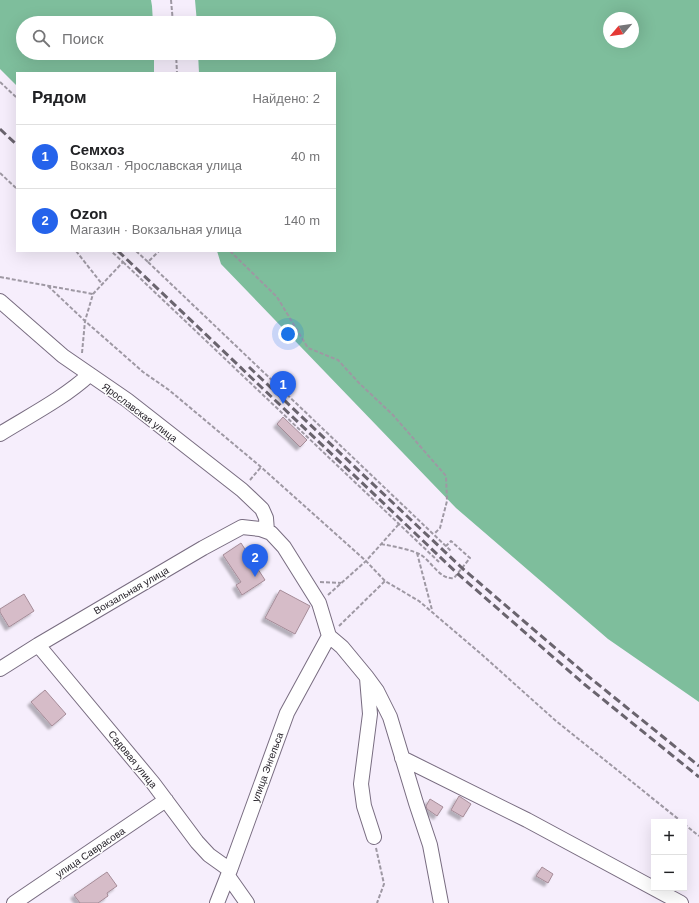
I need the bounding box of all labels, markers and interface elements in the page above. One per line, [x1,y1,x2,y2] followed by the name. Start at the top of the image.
[603,12,639,48] north arrow
[16,16,336,60] search box
[30,27,52,49] icon: search
[62,30,104,47] text: Поиск
[32,88,87,107] text: Рядом
[252,91,320,106] text: Найдено: 2
[70,141,124,158] text: Семхоз
[41,149,49,164] text: 1
[291,149,320,164] text: 40 m
[70,158,242,173] text: Вокзал · Ярославская улица
[70,205,108,222] text: Ozon
[41,213,49,228] text: 2
[284,213,320,228] text: 140 m
[70,222,242,237] text: Магазин · Вокзальная улица
[278,324,298,344] your location
[270,371,296,404] pin: 1
[100,381,180,444] street label: Ярославская улица
[242,544,268,577] pin: 2
[92,564,171,616] street label: Вокзальная улица
[106,728,159,791] street label: Садовая улица
[250,730,285,803] street label: улица Энгельса
[651,819,687,891] map controls
[651,819,687,855] button: +
[54,825,127,880] street label: улица Саврасова
[651,855,687,891] button: −

